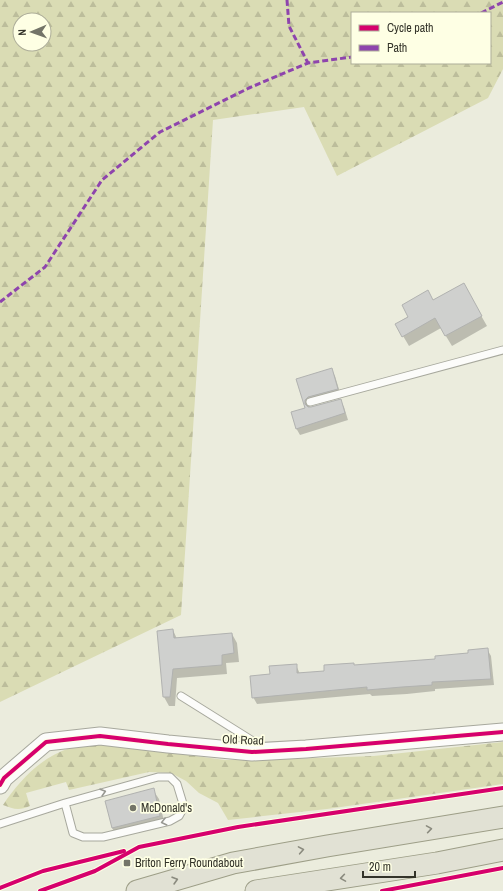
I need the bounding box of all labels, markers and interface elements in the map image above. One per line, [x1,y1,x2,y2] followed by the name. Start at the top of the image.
[12,12,52,52] north arrow
[351,12,491,64] legend
[387,20,434,36] text: Cycle path
[15,29,29,36] text: N
[387,40,407,56] text: Path
[222,731,264,749] street label: Old Road
[99,788,106,797] one-way arrow
[141,800,192,816] place label: McDonald's
[128,803,138,813] marker: McDonald's
[161,818,168,826] one-way arrow
[426,825,432,834] one-way arrow
[298,847,304,855] one-way arrow
[363,853,415,879] scale bar
[135,855,243,871] place label: Briton Ferry Roundabout
[122,858,132,868] marker: Briton Ferry Roundabout
[369,859,391,875] text: 20 m
[340,873,346,881] one-way arrow
[171,876,178,885] one-way arrow

